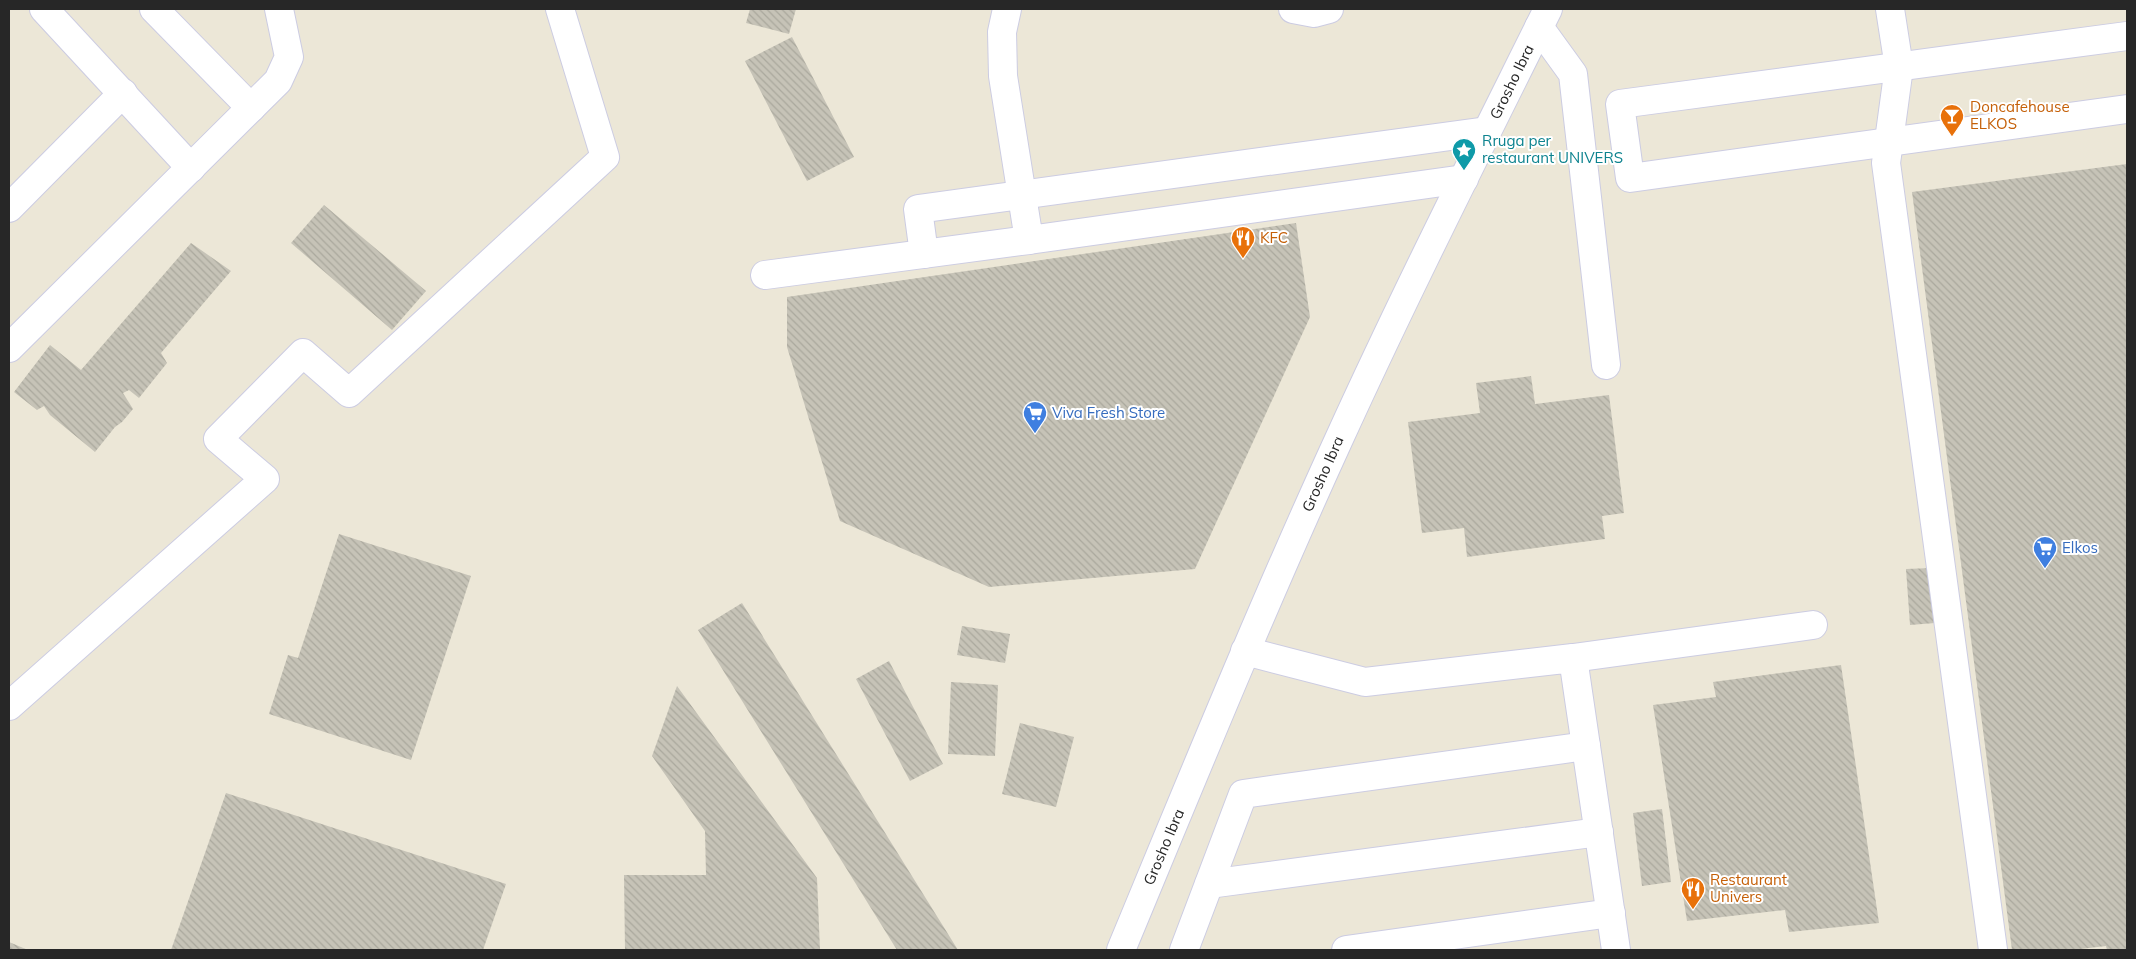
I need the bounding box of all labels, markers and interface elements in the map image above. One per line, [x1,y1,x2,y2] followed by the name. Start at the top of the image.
[1485,41,1538,122] street label: Grosho Ibra
[1970,97,2070,133] place label: Doncafehouse ELKOS
[1939,103,1965,137] bar icon: Doncafehouse ELKOS
[1482,131,1623,167] place label: Rruga per restaurant UNIVERS
[1451,137,1477,171] place icon: Rruga per restaurant UNIVERS
[1230,225,1256,259] restaurant icon: KFC
[1260,228,1288,247] place label: KFC
[1022,400,1048,434] supermarket icon: Viva Fresh Store
[1052,403,1165,422] place label: Viva Fresh Store
[1297,433,1348,515] street label: Grosho Ibra
[2032,535,2058,569] supermarket icon: Elkos
[2062,538,2098,557] place label: Elkos
[1139,806,1188,888] street label: Grosho Ibra
[1710,870,1787,906] place label: Restaurant Univers
[1680,876,1706,910] restaurant icon: Restaurant Univers

